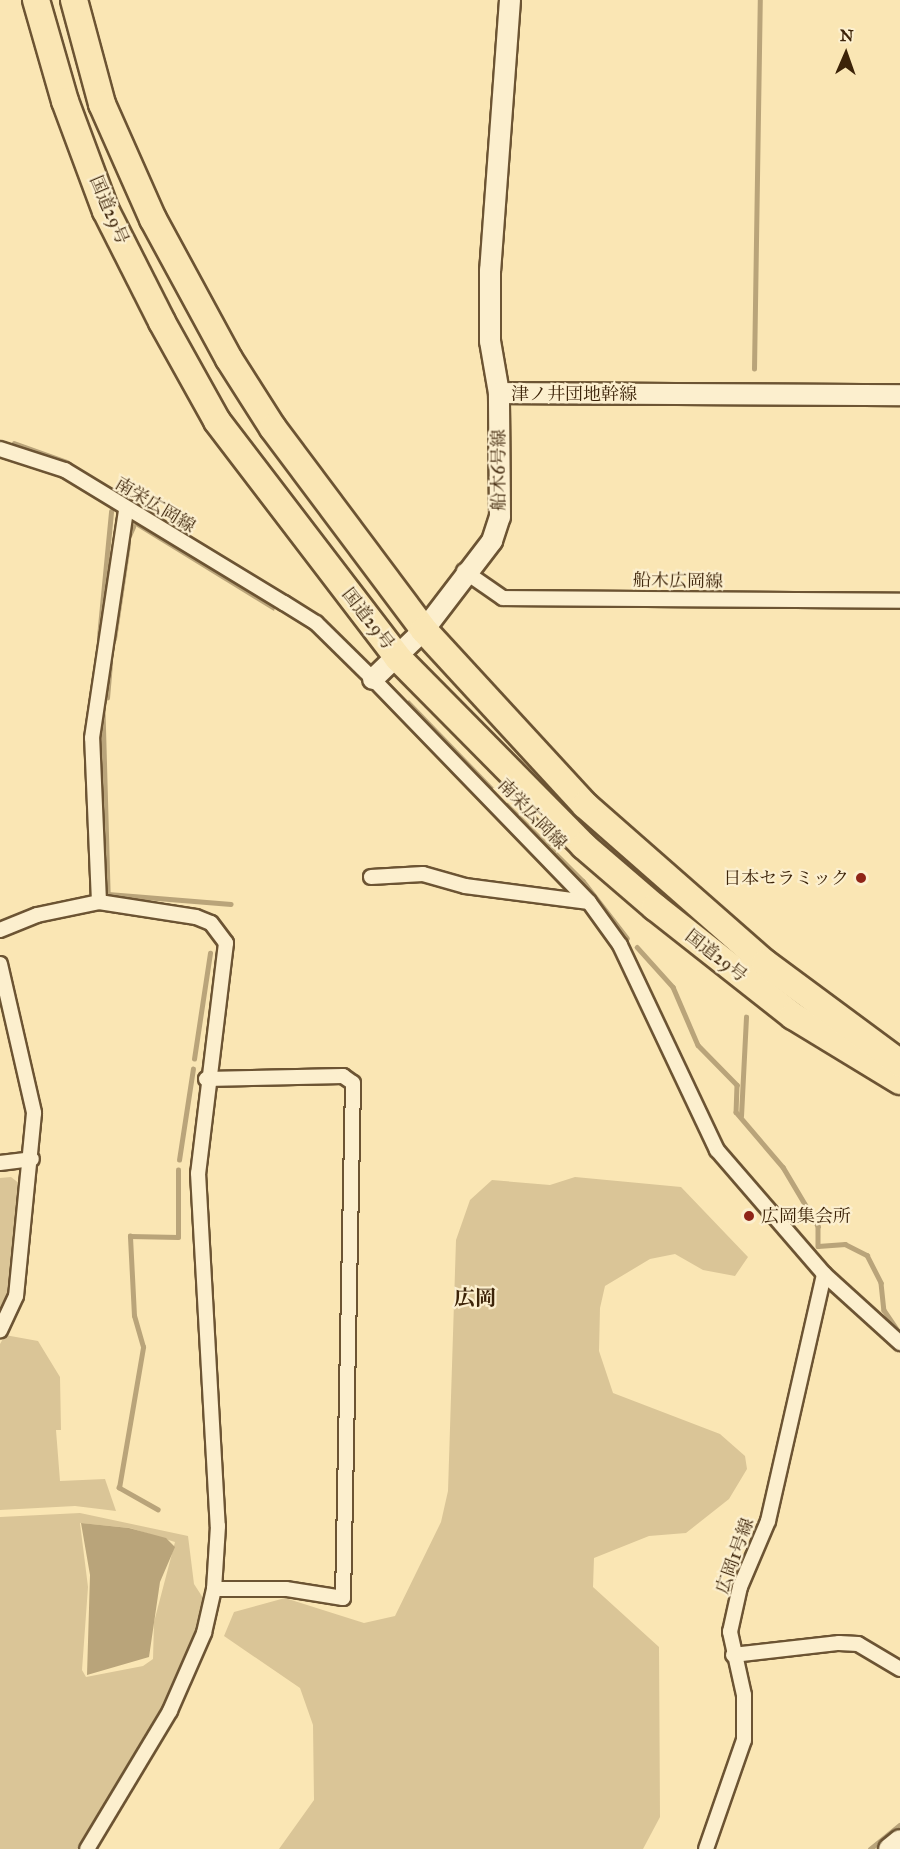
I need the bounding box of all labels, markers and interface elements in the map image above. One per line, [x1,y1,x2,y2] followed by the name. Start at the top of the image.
[816,24,876,84] north arrow
[840,26,854,45] text: N
[85,172,133,248] street label: 国道29号
[511,383,637,405] street label: 津ノ井団地幹線
[488,429,510,511] street label: 船木6号線
[111,473,199,537] street label: 南栄広岡線
[633,569,723,593] street label: 船木広岡線
[337,584,399,654] street label: 国道29号
[493,774,571,854] street label: 南栄広岡線
[723,867,849,889] place label: 日本セラミック
[854,871,868,885] marker: 日本セラミック
[681,925,751,987] street label: 国道29号
[761,1205,851,1227] place label: 広岡集会所
[742,1209,756,1223] marker: 広岡集会所
[454,1285,496,1311] district label: 広岡
[711,1515,759,1597] street label: 広岡1号線

